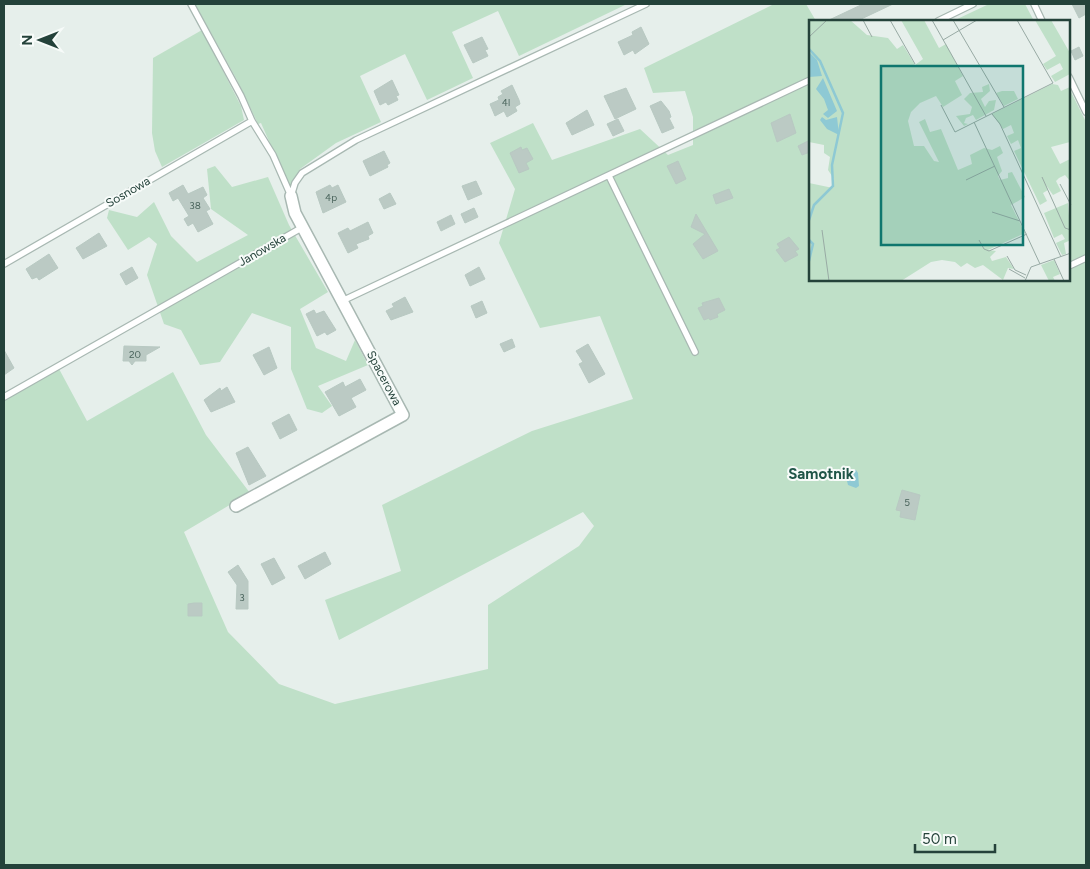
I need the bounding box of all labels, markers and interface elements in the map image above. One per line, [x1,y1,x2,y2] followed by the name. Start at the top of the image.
[15,15,65,65] north arrow
[809,20,1070,281] inset map
[19,35,36,45] text: N
[502,96,510,109] house number: 4l
[103,174,153,210] street label: Sosnowa
[325,191,337,204] house number: 4p
[189,199,201,212] house number: 38
[236,231,288,269] street label: Janowska
[129,348,141,361] house number: 20
[364,348,404,408] street label: Spacerowa
[788,465,854,483] district label: Samotnik
[904,496,910,509] house number: 5
[239,591,245,604] house number: 3
[915,822,995,854] scale bar
[922,830,957,848] text: 50 m

